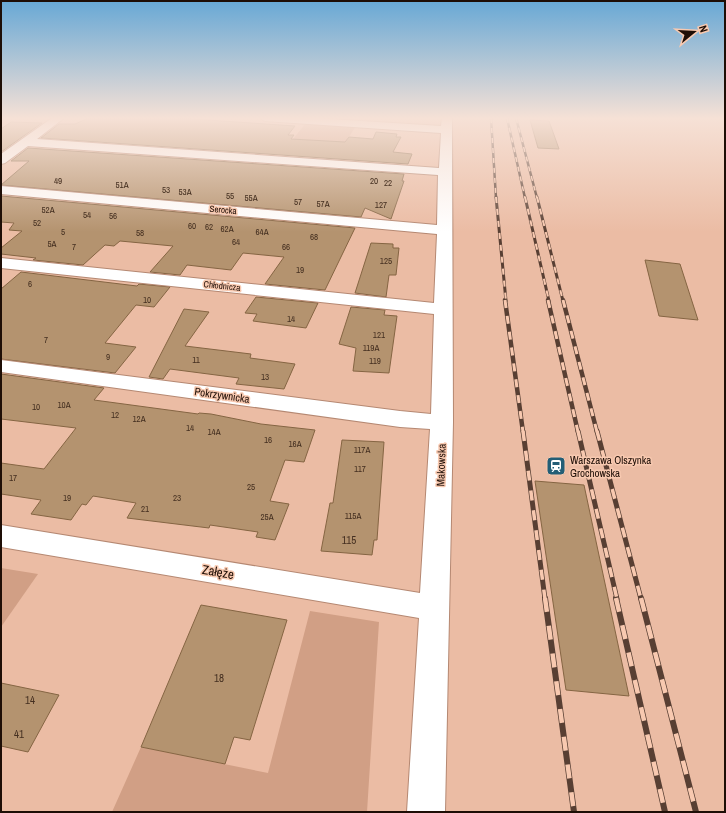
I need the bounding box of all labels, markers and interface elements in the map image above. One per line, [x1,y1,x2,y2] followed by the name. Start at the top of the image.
[674,12,714,52] north arrow
[696,24,711,34] text: N
[54,175,62,187] house number: 49
[370,175,378,187] house number: 20
[384,177,392,189] house number: 22
[115,179,129,191] house number: 51A
[162,184,170,196] house number: 53
[178,186,192,198] house number: 53A
[226,190,234,202] house number: 55
[244,192,258,204] house number: 55A
[294,196,302,208] house number: 57
[316,198,330,210] house number: 57A
[375,199,387,211] house number: 127
[209,203,237,217] street label: Serocka
[41,204,55,216] house number: 52A
[83,209,91,221] house number: 54
[109,210,117,222] house number: 56
[33,217,41,229] house number: 52
[188,220,196,232] house number: 60
[205,221,213,233] house number: 62
[220,223,234,235] house number: 62A
[61,226,65,238] house number: 5
[255,226,269,238] house number: 64A
[136,227,144,239] house number: 58
[310,231,318,243] house number: 68
[232,236,240,248] house number: 64
[47,238,57,250] house number: 5A
[72,241,76,253] house number: 7
[282,241,290,253] house number: 66
[380,255,392,267] house number: 125
[296,264,304,276] house number: 19
[28,278,32,290] house number: 6
[203,278,241,294] street label: Chłodnicza
[143,294,151,306] house number: 10
[287,313,295,325] house number: 14
[373,329,385,341] house number: 121
[44,334,48,346] house number: 7
[363,342,379,354] house number: 119A
[106,351,110,363] house number: 9
[192,354,200,366] house number: 11
[369,355,381,367] house number: 119
[261,371,269,383] house number: 13
[193,384,251,406] street label: Pokrzywnicka
[57,399,71,411] house number: 10A
[32,401,40,413] house number: 10
[111,409,119,421] house number: 12
[132,413,146,425] house number: 12A
[186,422,194,434] house number: 14
[207,426,221,438] house number: 14A
[264,434,272,446] house number: 16
[288,438,302,450] house number: 16A
[433,443,449,487] street label: Makowska
[354,444,370,456] house number: 117A
[570,453,651,480] place label: Warszawa Olszynka Grochowska
[545,455,567,477] station icon: Warszawa Olszynka Grochowska
[354,463,366,475] house number: 117
[9,472,17,484] house number: 17
[247,481,255,493] house number: 25
[63,492,71,504] house number: 19
[173,492,181,504] house number: 23
[141,503,149,515] house number: 21
[345,510,361,522] house number: 115A
[260,511,274,523] house number: 25A
[342,533,356,547] house number: 115
[201,561,235,583] street label: Załęże
[214,671,224,685] house number: 18
[25,693,35,707] house number: 14
[14,727,24,741] house number: 41

